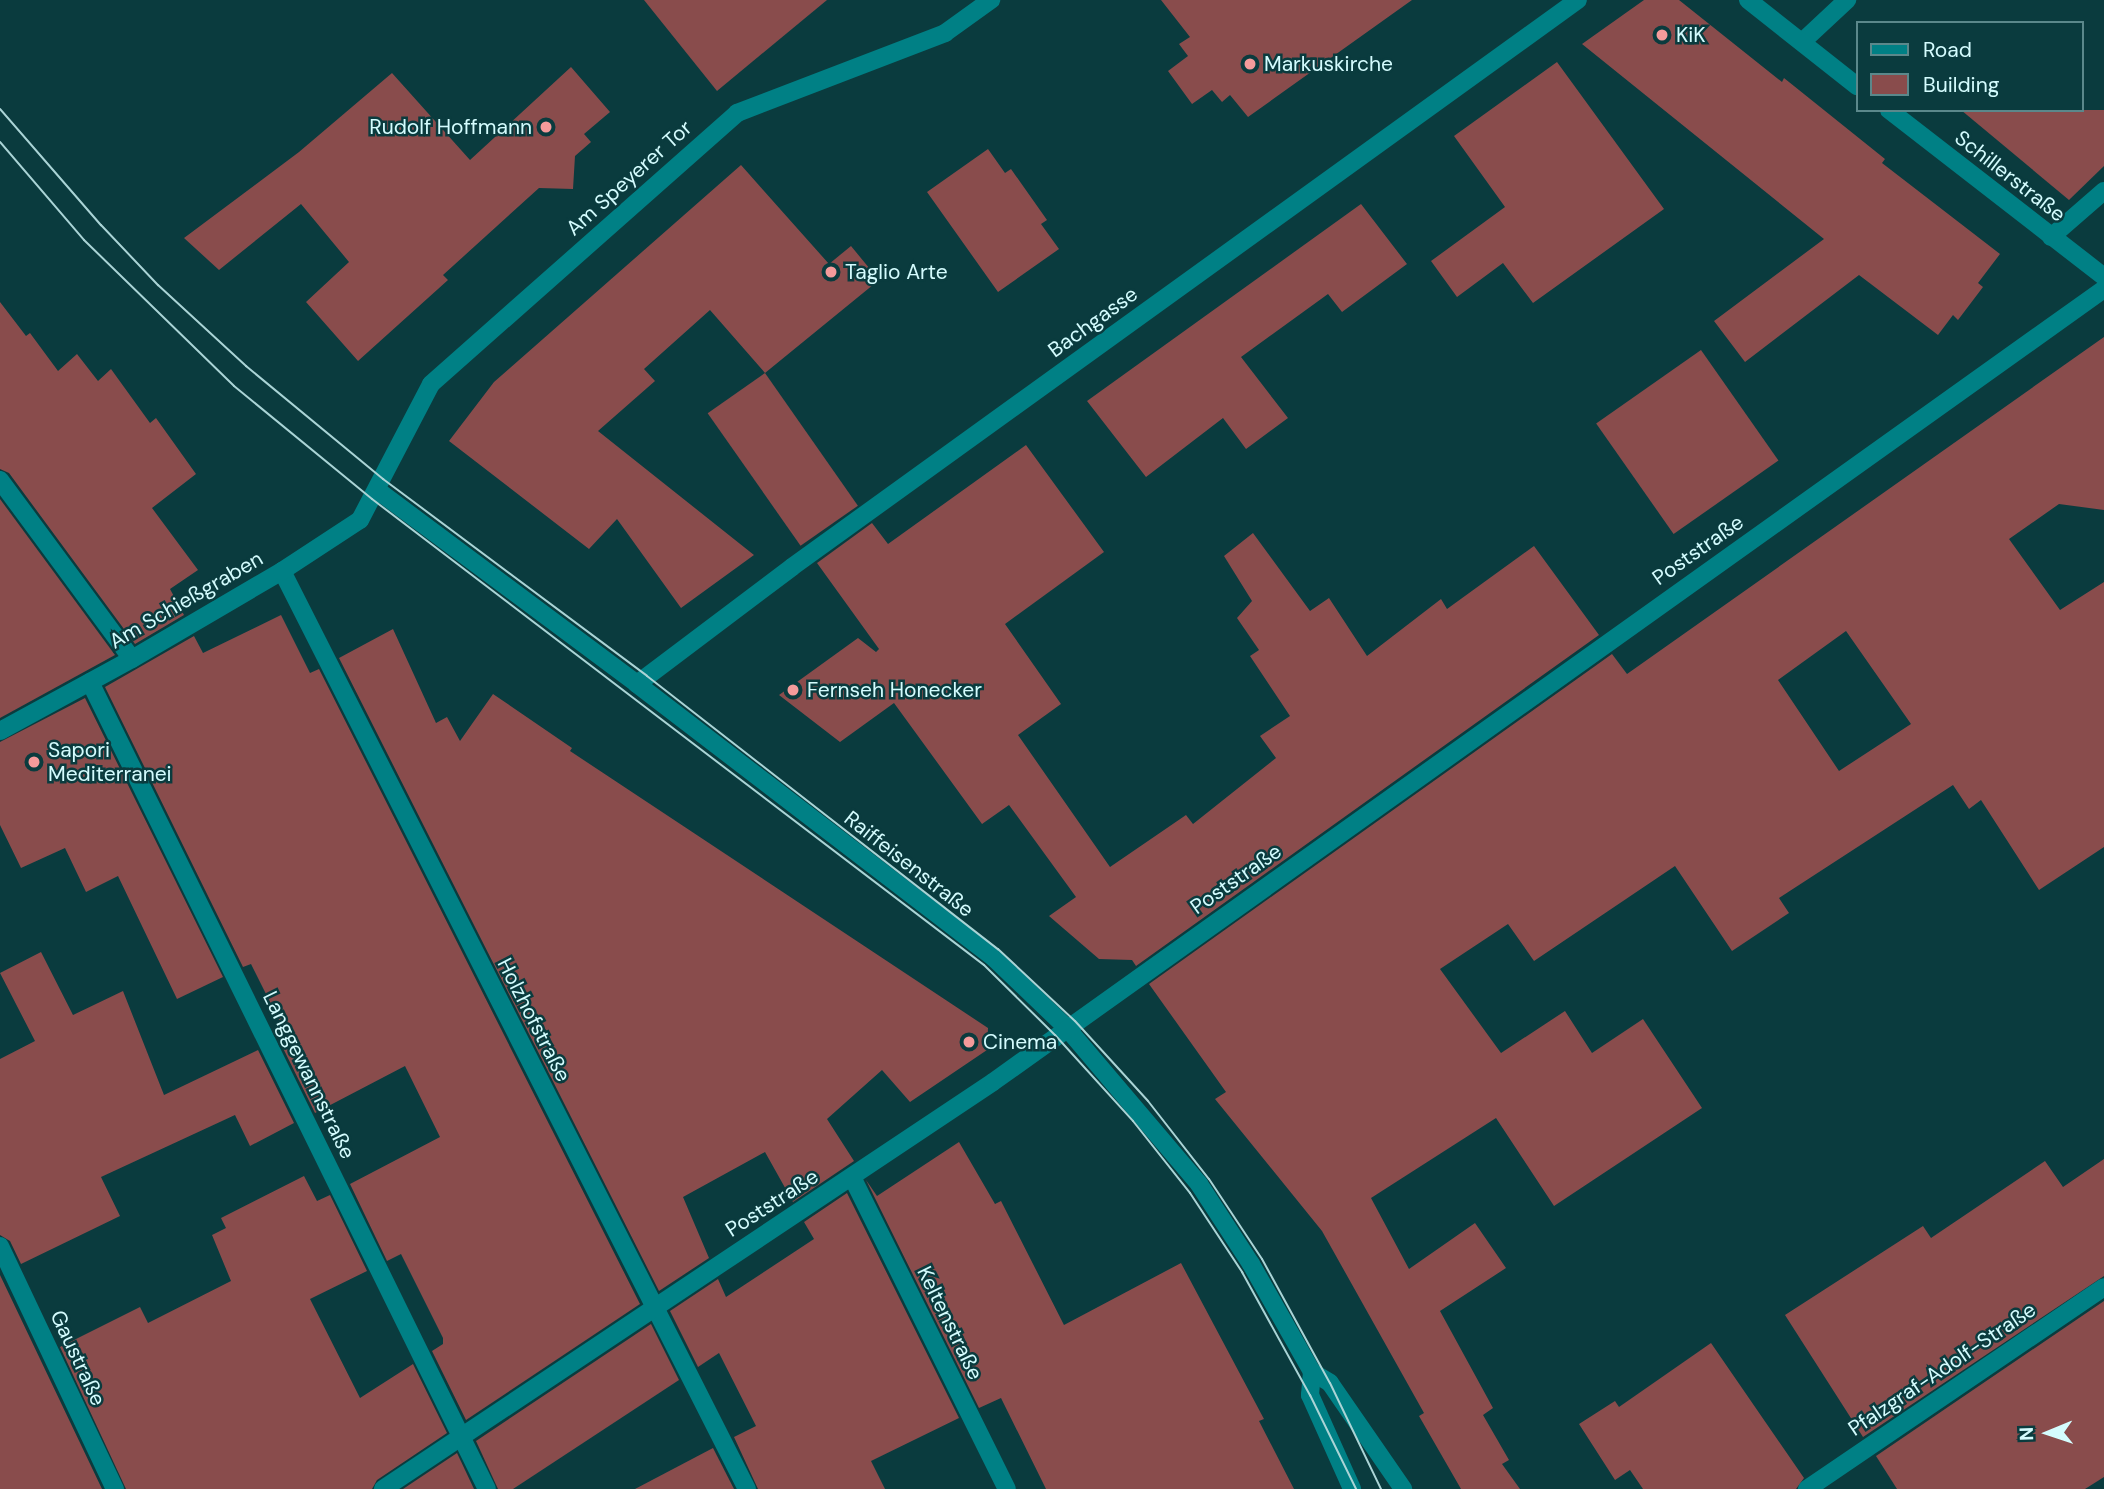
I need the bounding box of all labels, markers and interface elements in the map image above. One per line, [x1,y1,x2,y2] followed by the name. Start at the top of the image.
[1856,21,2083,112] legend
[1676,22,1706,48] place label: KiK
[1654,27,1670,43] marker: KiK
[1923,36,1972,64] text: Road
[1264,51,1393,77] place label: Markuskirche
[1242,56,1258,72] marker: Markuskirche
[1923,71,1999,99] text: Building
[369,114,532,140] place label: Rudolf Hoffmann
[561,115,697,241] street label: Am Speyerer Tor
[538,119,554,135] marker: Rudolf Hoffmann
[1950,125,2070,227] street label: Schillerstraße
[845,259,948,285] place label: Taglio Arte
[823,264,839,280] marker: Taglio Arte
[1043,281,1143,363] street label: Bachgasse
[1648,509,1748,591] street label: Poststraße
[105,546,267,654] street label: Am Schießgraben
[807,677,982,703] place label: Fernseh Honecker
[785,682,801,698] marker: Fernseh Honecker
[48,737,172,787] place label: Sapori Mediterranei
[26,754,42,770] marker: Sapori Mediterranei
[839,806,979,922] street label: Raiffeisenstraße
[1186,838,1286,920] street label: Poststraße
[492,954,576,1086] street label: Holzhofstraße
[258,987,360,1163] street label: Langgewannstraße
[983,1029,1057,1055] place label: Cinema
[961,1034,977,1050] marker: Cinema
[721,1164,823,1242] street label: Poststraße
[912,1262,988,1384] street label: Keltenstraße
[1843,1297,2041,1441] street label: Pfalzgraf-Adolf-Straße
[45,1306,111,1410] street label: Gaustraße
[2013,1398,2083,1468] north arrow
[2014,1426,2039,1441] text: N

